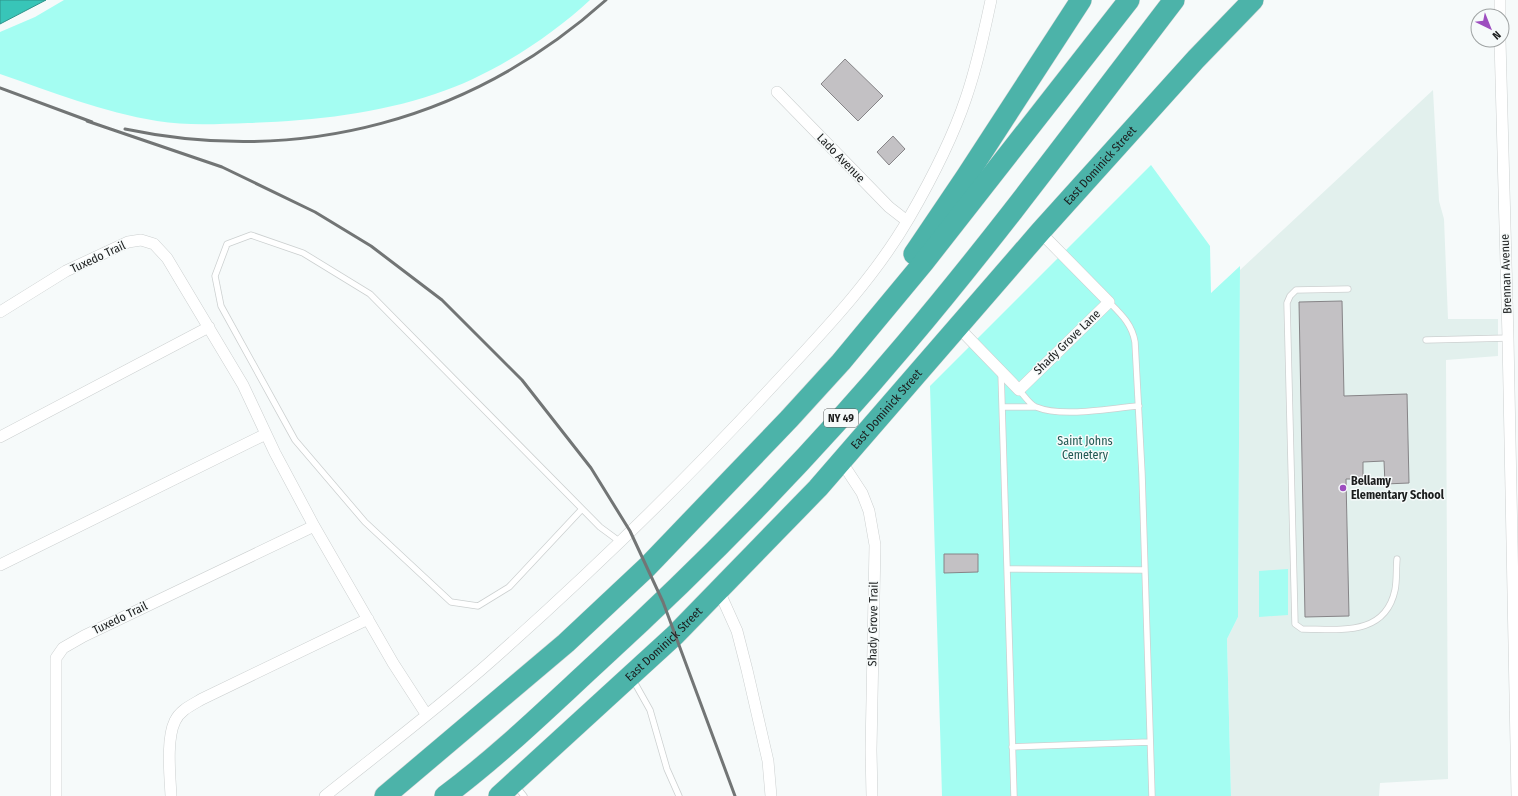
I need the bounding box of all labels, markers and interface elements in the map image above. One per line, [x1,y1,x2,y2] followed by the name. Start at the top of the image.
[1470,8,1510,48] north arrow
[1490,28,1503,42] text: N
[1061,123,1139,208] street label: East Dominick Street
[814,131,868,185] street label: Lado Avenue
[1498,234,1514,314] street label: Brennan Avenue
[68,238,128,276] street label: Tuxedo Trail
[1031,307,1103,377] street label: Shady Grove Lane
[848,366,925,452] street label: East Dominick Street
[824,409,858,427] road number: NY 49
[1057,434,1113,462] park label: Saint Johns Cemetery
[1351,474,1445,502] place label: Bellamy Elementary School
[1338,483,1348,493] marker: Bellamy Elementary School
[865,581,881,667] street label: Shady Grove Trail
[90,599,150,637] street label: Tuxedo Trail
[622,604,705,684] street label: East Dominick Street

